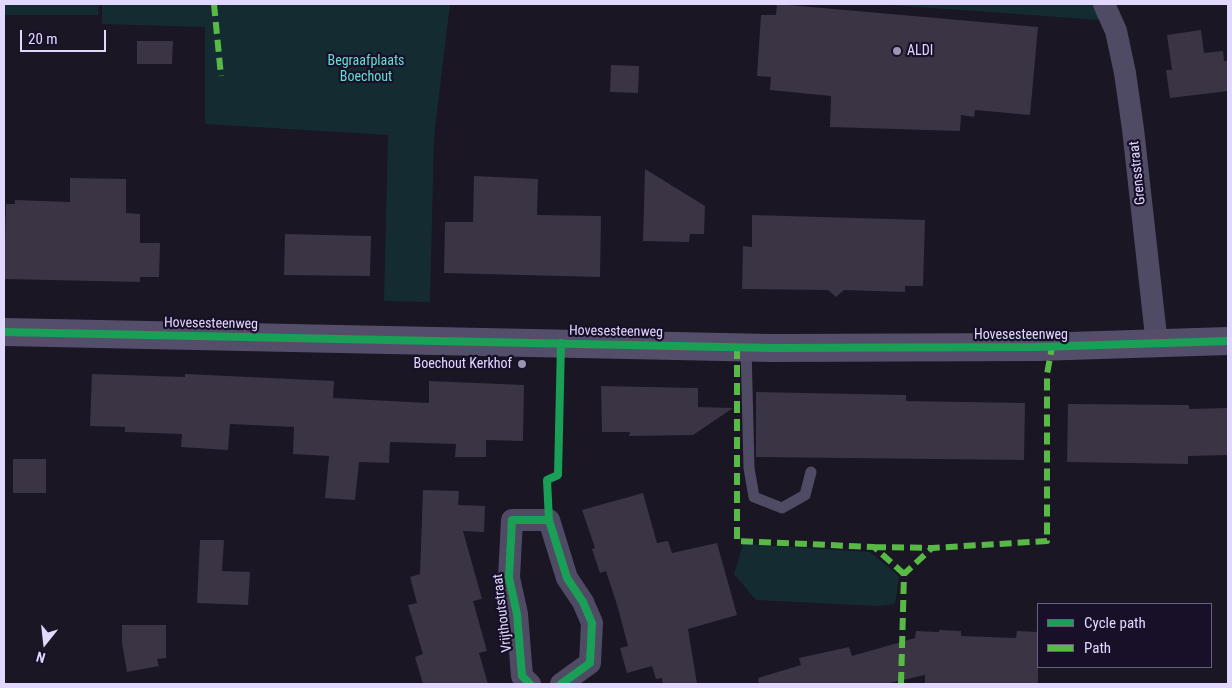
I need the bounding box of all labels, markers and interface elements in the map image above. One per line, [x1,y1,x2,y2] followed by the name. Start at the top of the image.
[22,20,109,52] scale bar
[28,30,58,48] text: 20 m
[907,43,933,59] place label: ALDI
[891,45,903,57] marker: ALDI
[328,53,404,85] park label: Begraafplaats Boechout
[1126,140,1150,206] street label: Grensstraat
[164,315,258,333] street label: Hovesesteenweg
[569,323,663,341] street label: Hovesesteenweg
[974,327,1068,343] street label: Hovesesteenweg
[414,356,512,372] place label: Boechout Kerkhof
[516,358,528,370] marker: Boechout Kerkhof
[490,573,516,653] street label: Vrijthoutstraat
[1037,603,1212,668] legend
[1084,614,1146,632] text: Cycle path
[20,618,70,668] north arrow
[1084,639,1111,657] text: Path
[35,649,47,666] text: N

